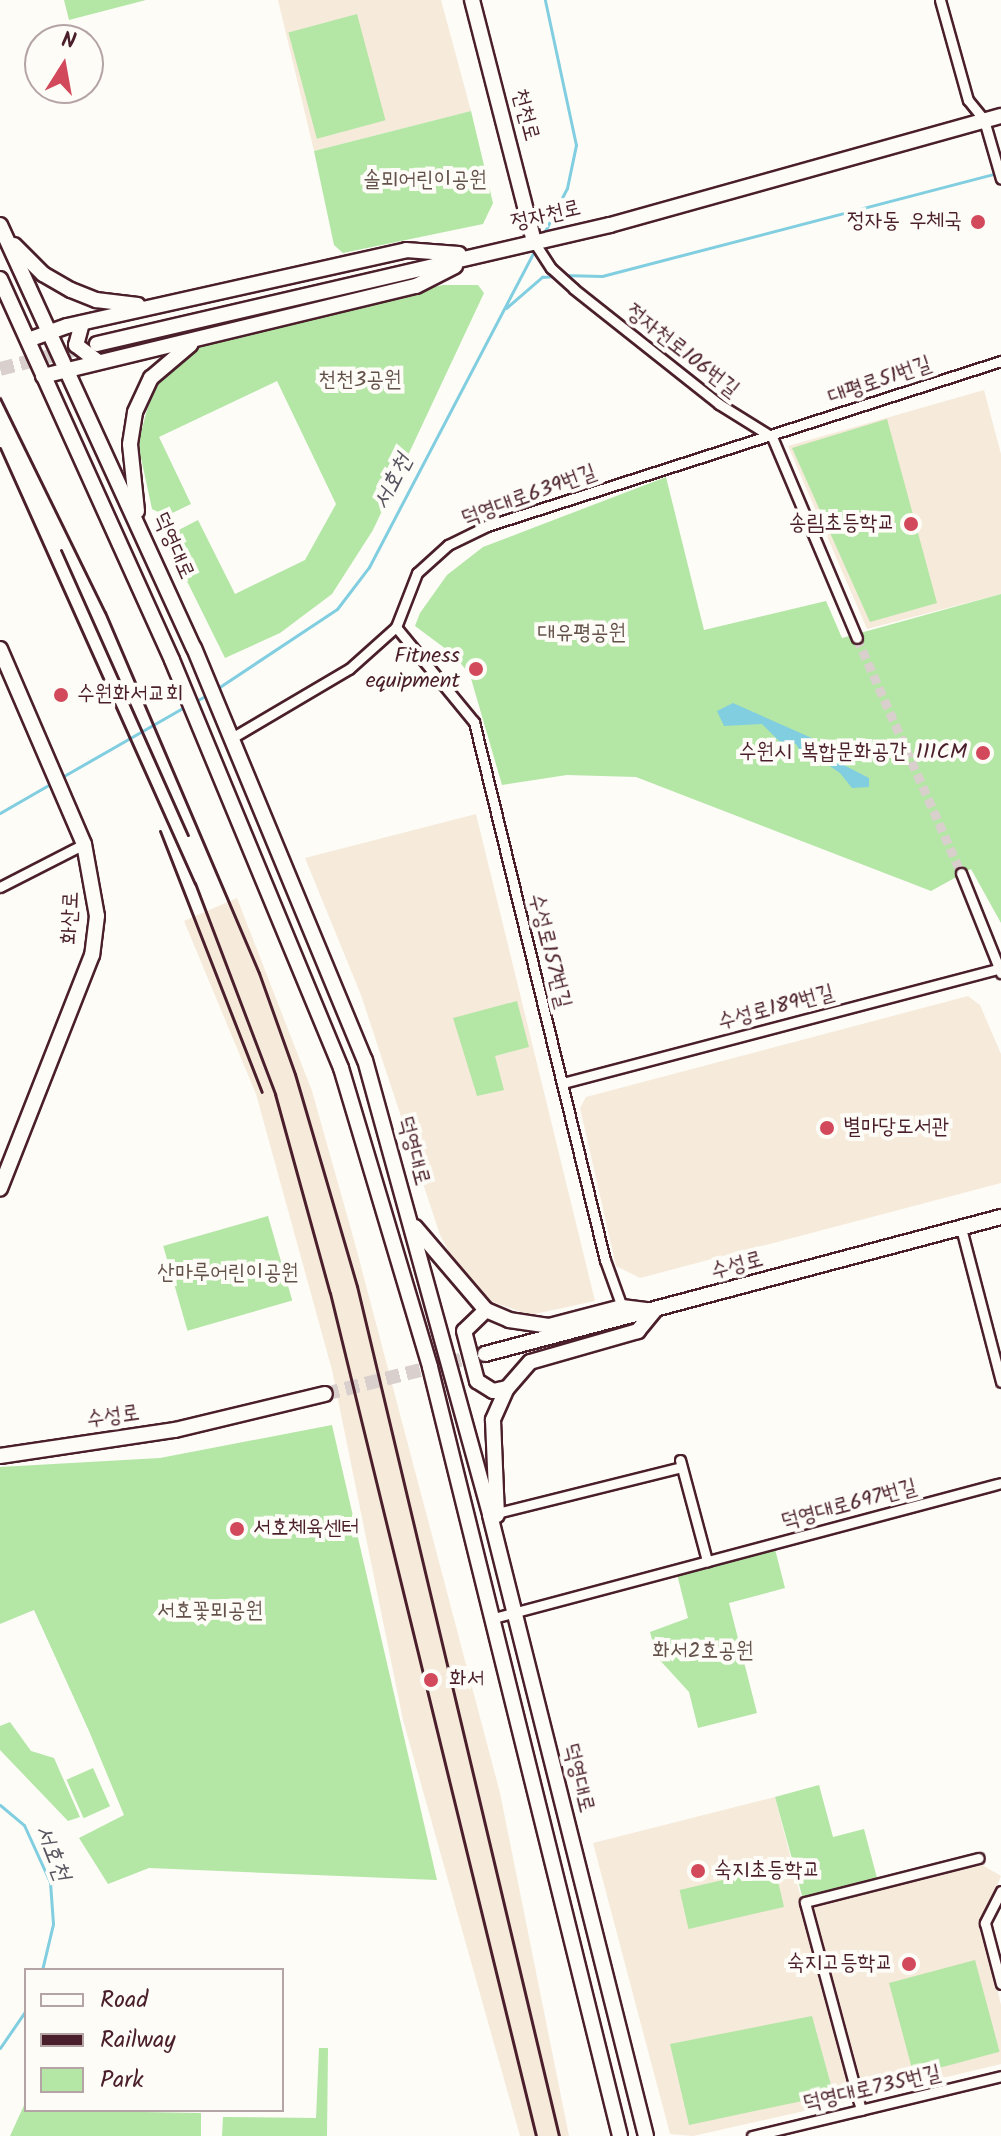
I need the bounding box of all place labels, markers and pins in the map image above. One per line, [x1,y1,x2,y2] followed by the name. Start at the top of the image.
[847,209,962,235] place label: 정자동 우체국
[969,213,987,231] marker: 정자동 우체국
[789,511,895,537] place label: 송림초등학교
[902,515,920,533] marker: 송림초등학교
[366,643,460,694] place label: Fitness equipment
[467,660,485,678] marker: Fitness equipment
[77,682,183,708] place label: 수원화서교회
[52,686,70,704] marker: 수원화서교회
[739,740,967,766] place label: 수원시 복합문화공간 111CM
[974,744,992,762] marker: 수원시 복합문화공간 111CM
[843,1115,949,1141] place label: 별마당도서관
[818,1119,836,1137] marker: 별마당도서관
[253,1516,359,1542] place label: 서호체육센터
[228,1520,246,1538] marker: 서호체육센터
[449,1667,484,1693] place label: 화서
[420,1669,442,1691] marker: 화서
[714,1858,820,1884] place label: 숙지초등학교
[689,1862,707,1880] marker: 숙지초등학교
[787,1951,893,1977] place label: 숙지고등학교
[900,1955,918,1973] marker: 숙지고등학교

